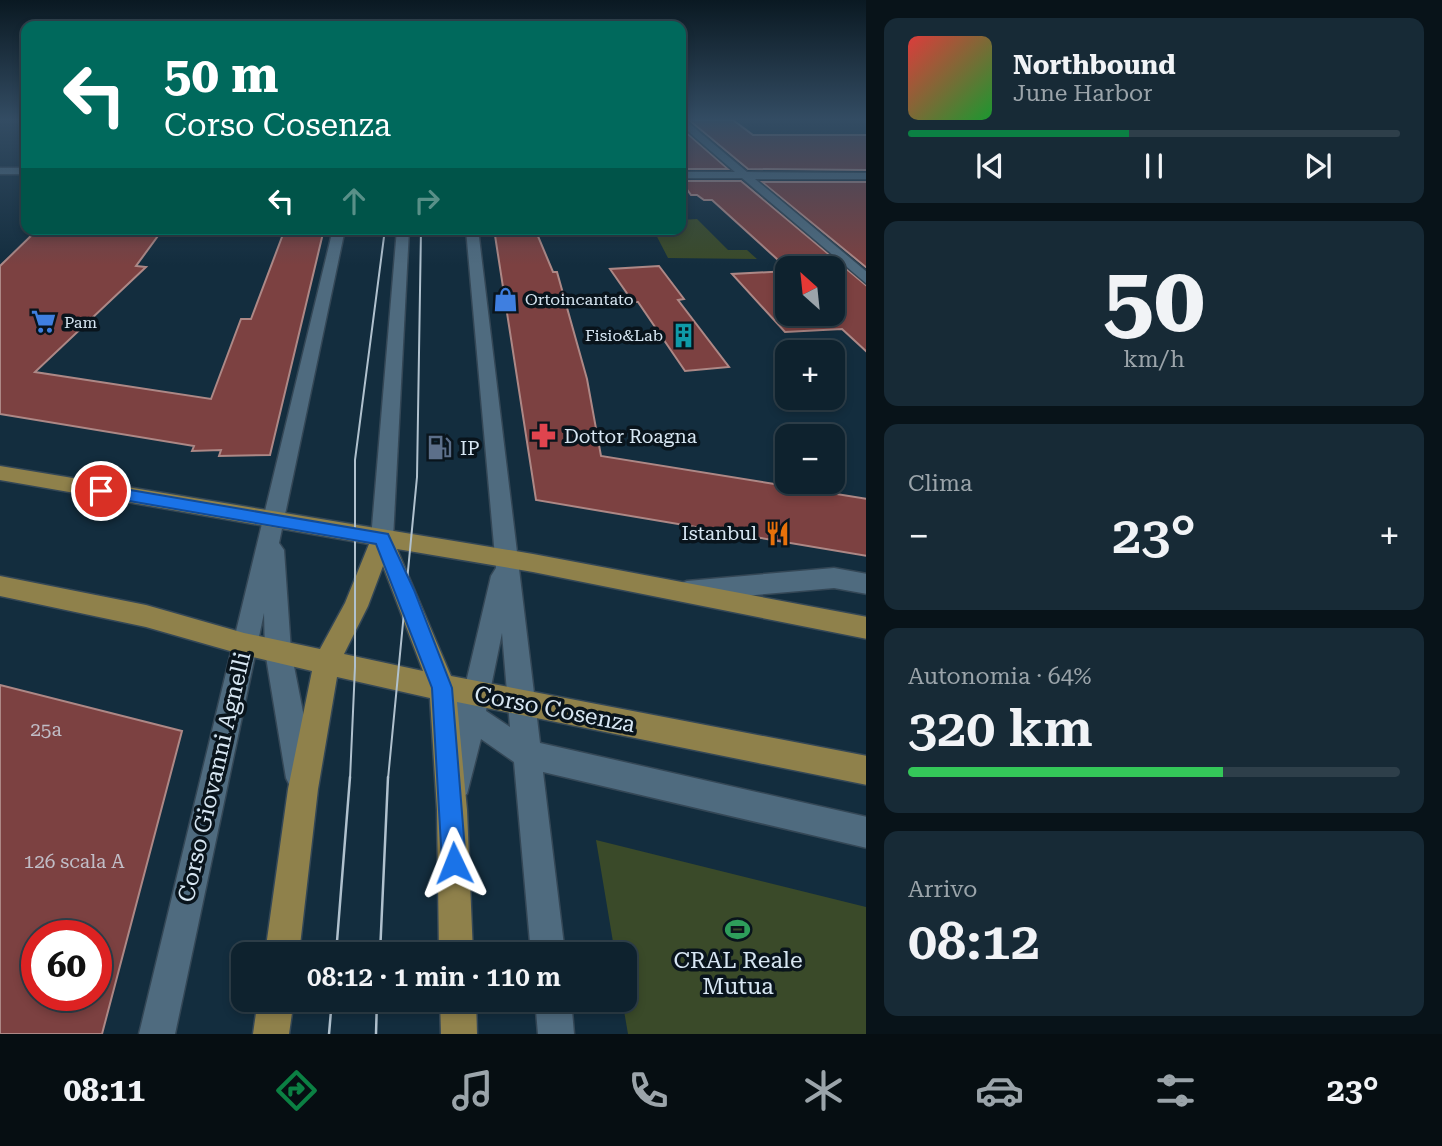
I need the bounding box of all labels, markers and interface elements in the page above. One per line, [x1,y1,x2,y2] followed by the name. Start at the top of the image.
[164,47,279,104] text: 50 m
[49,49,140,140] icon: left
[1013,50,1176,80] text: Northbound
[1013,80,1153,107] text: June Harbor
[164,106,391,144] text: Corso Cosenza
[971,147,1009,185] icon: previous
[1135,147,1173,185] icon: pause
[1299,147,1337,185] icon: next
[262,182,300,220] icon: left
[335,182,373,220] icon: ahead
[408,182,446,220] icon: right
[1103,247,1205,353] text: 50
[775,256,845,326] north arrow
[775,256,845,494] map controls
[491,285,519,313] shop icon: Ortoincantato
[525,290,634,309] place label: Ortoincantato
[30,308,58,336] supermarket icon: Pam
[64,313,98,332] place label: Pam
[669,321,697,349] building icon: Fisio&Lab
[585,326,663,345] place label: Fisio&Lab
[775,340,845,410] button: +
[1123,346,1185,373] text: km/h
[530,422,558,450] pharmacy icon: Dottor Roagna
[775,424,845,494] button: −
[564,425,698,448] place label: Dottor Roagna
[426,434,454,462] fuel station icon: IP
[460,437,479,460] place label: IP
[71,461,131,521] pin
[908,470,972,497] text: Clima
[82,472,120,510] icon: arrive
[1112,505,1196,566] text: 23°
[908,514,929,558] text: −
[1379,514,1400,558] text: +
[763,519,791,547] restaurant icon: Istanbul
[682,522,757,545] place label: Istanbul
[173,649,256,905] street label: Corso Giovanni Agnelli
[908,663,1092,690] text: Autonomia · 64%
[472,681,638,738] street label: Corso Cosenza
[908,698,1093,759] text: 320 km
[30,718,62,741] house number: 25a
[417,826,491,900] position arrow
[24,850,125,873] house number: 126 scala A
[908,876,977,903] text: Arrivo
[908,911,1040,972] text: 08:12
[724,916,752,944] sports icon: CRAL Reale Mutua
[21,920,112,1011] speed limit sign: 60
[673,947,803,1000] place label: CRAL Reale Mutua
[307,962,561,992] text: 08:12 · 1 min · 110 m
[272,1066,321,1115] icon: directions
[448,1066,497,1115] icon: music
[624,1066,673,1115] icon: phone
[799,1066,848,1115] icon: climate
[975,1066,1024,1115] icon: car
[1151,1066,1200,1115] icon: filters
[63,1071,145,1109] text: 08:11
[1327,1071,1379,1109] text: 23°

